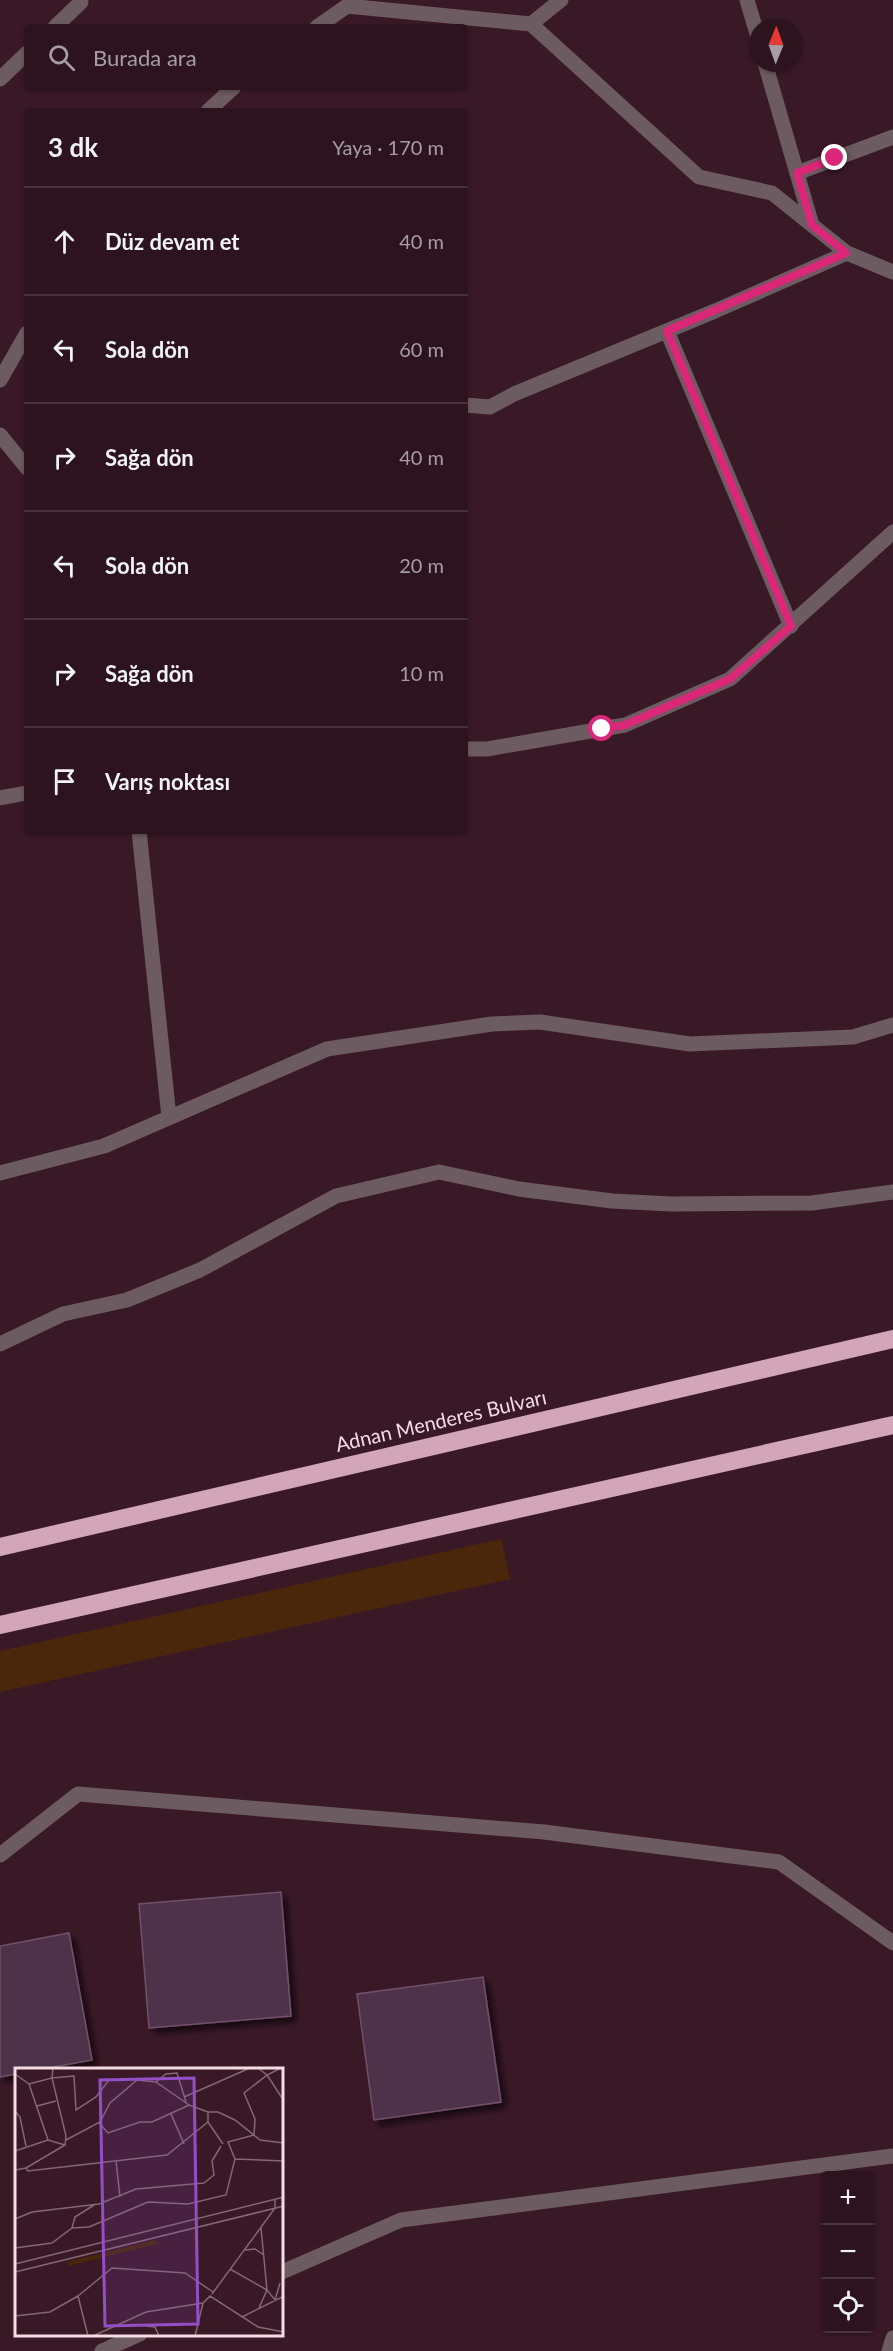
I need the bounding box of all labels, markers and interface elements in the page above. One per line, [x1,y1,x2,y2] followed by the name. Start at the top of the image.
[749,18,803,72] north arrow
[24,24,468,90] search box
[45,41,78,74] icon: search
[93,44,197,71] text: Burada ara
[48,131,98,163] text: 3 dk
[332,135,444,159] text: Yaya · 170 m
[821,144,847,170] route end
[48,225,81,258] icon: ahead
[105,228,240,255] text: Düz devam et
[399,229,444,253] text: 40 m
[48,333,81,366] icon: left
[105,336,189,363] text: Sola dön
[399,337,444,361] text: 60 m
[48,441,81,474] icon: right
[105,444,194,471] text: Sağa dön
[399,445,444,469] text: 40 m
[48,549,81,582] icon: left
[105,552,189,579] text: Sola dön
[399,553,444,577] text: 20 m
[48,657,81,690] icon: right
[105,660,194,687] text: Sağa dön
[399,661,444,685] text: 10 m
[588,715,614,741] route start
[48,765,81,798] icon: arrive
[105,768,230,795] text: Varış noktası
[333,1384,549,1456] street label: Adnan Menderes Bulvarı
[15,2068,284,2336] inset map
[821,2171,875,2333] map controls
[821,2171,875,2225] button: +
[821,2225,875,2279] button: −
[821,2279,875,2333] button: locate

